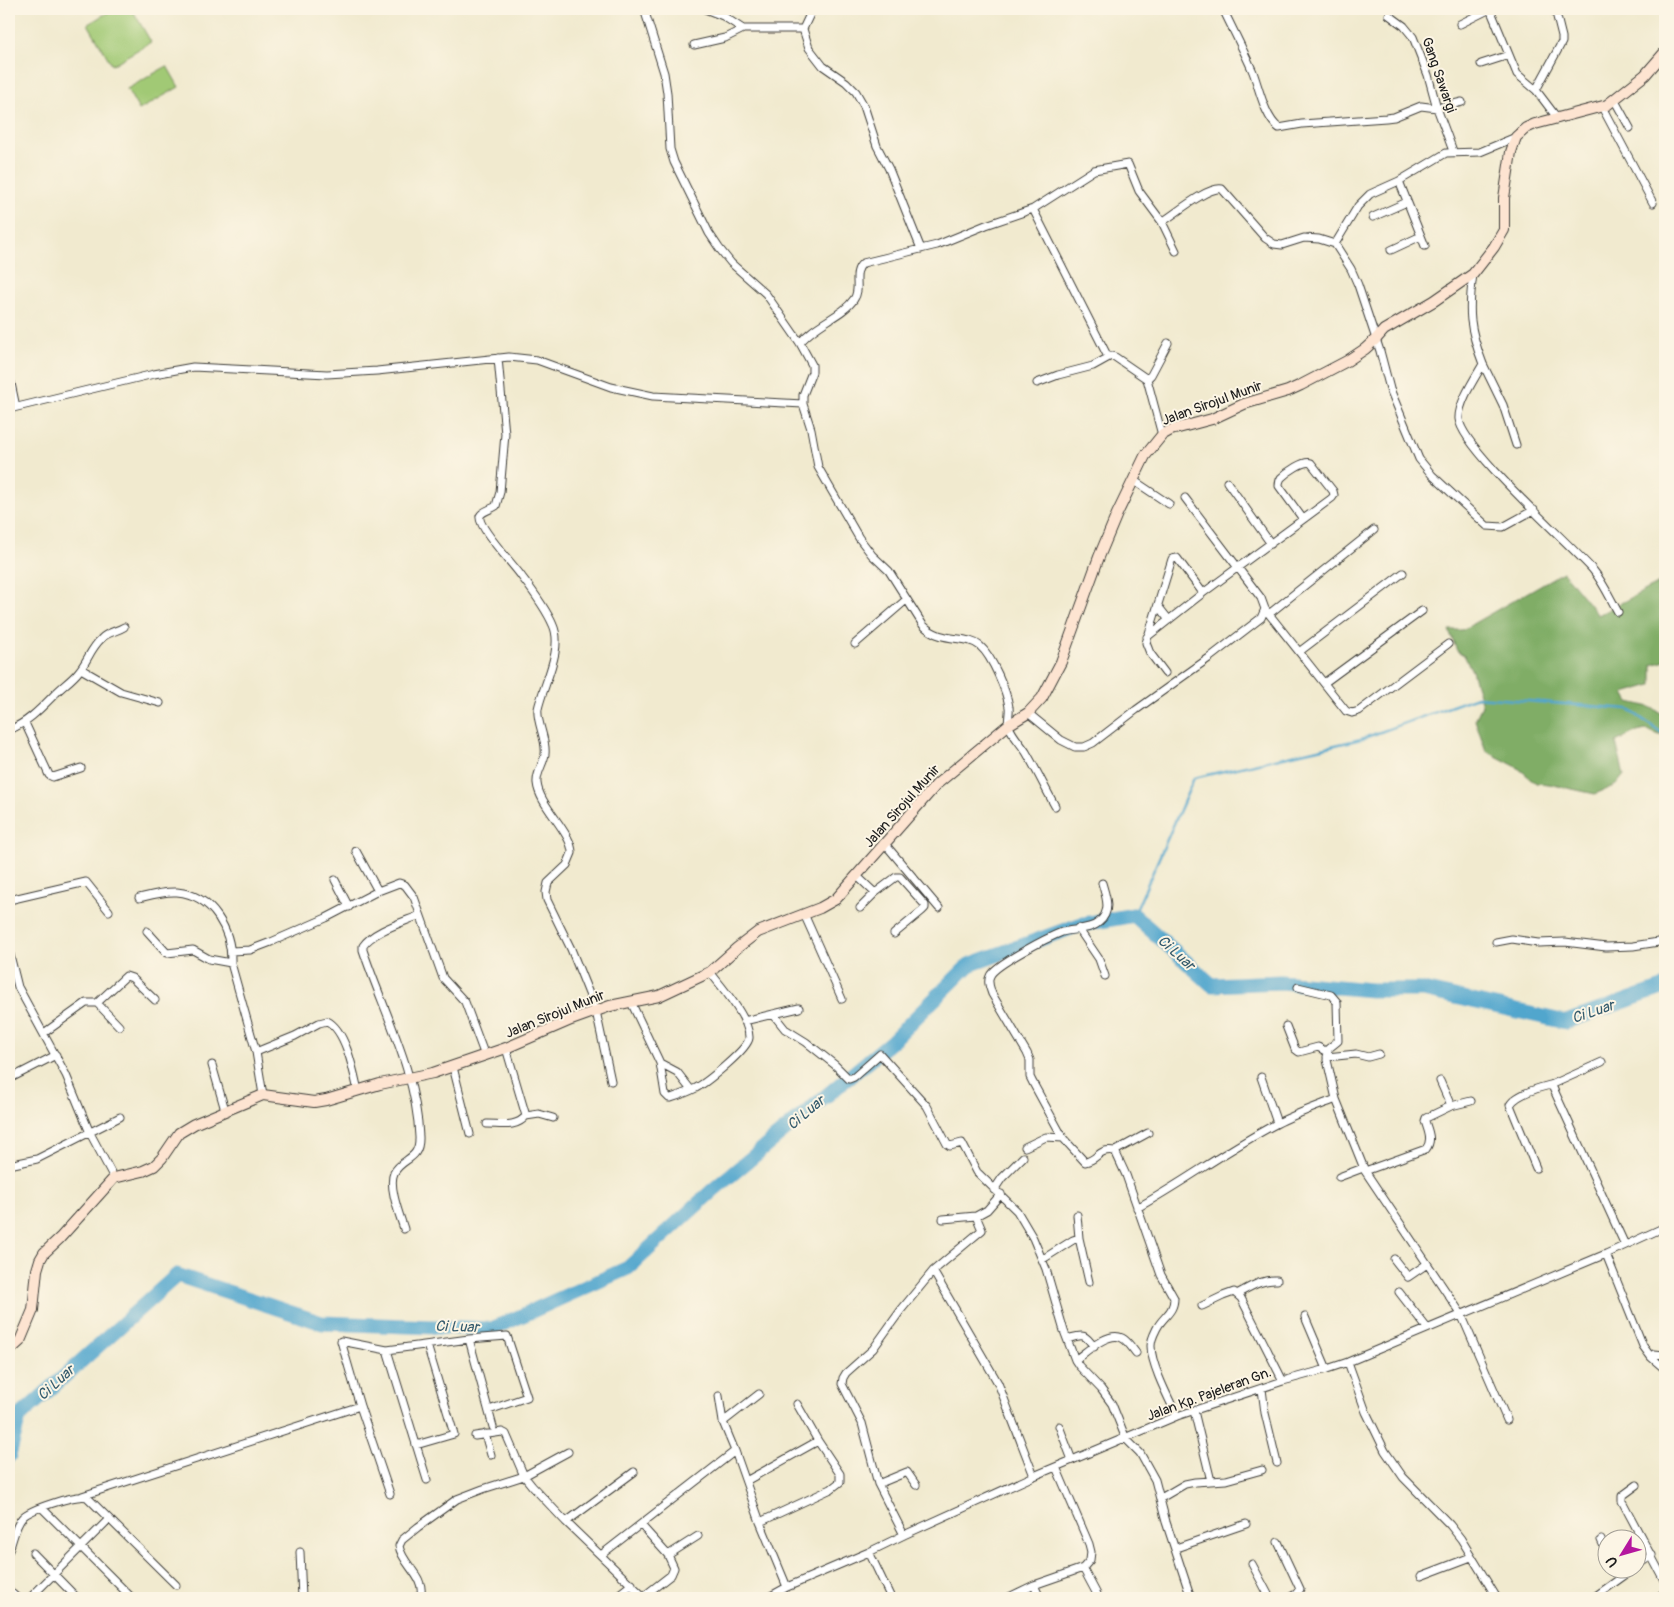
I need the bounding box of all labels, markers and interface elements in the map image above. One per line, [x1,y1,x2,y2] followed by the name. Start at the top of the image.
[1418,35,1460,115] street label: Gang Sawargi
[1160,377,1264,429] street label: Jalan Sirojul Munir
[860,761,944,851] street label: Jalan Sirojul Munir
[1153,931,1200,976] water label: Ci Luar
[503,986,607,1042] street label: Jalan Sirojul Munir
[1569,995,1618,1028] water label: Ci Luar
[783,1091,830,1134] water label: Ci Luar
[435,1317,481,1337] water label: Ci Luar
[33,1360,80,1405] water label: Ci Luar
[1144,1364,1274,1424] street label: Jalan Kp. Pajeleran Gn.
[1596,1530,1646,1580] north arrow
[1602,1553,1622,1570] text: U

